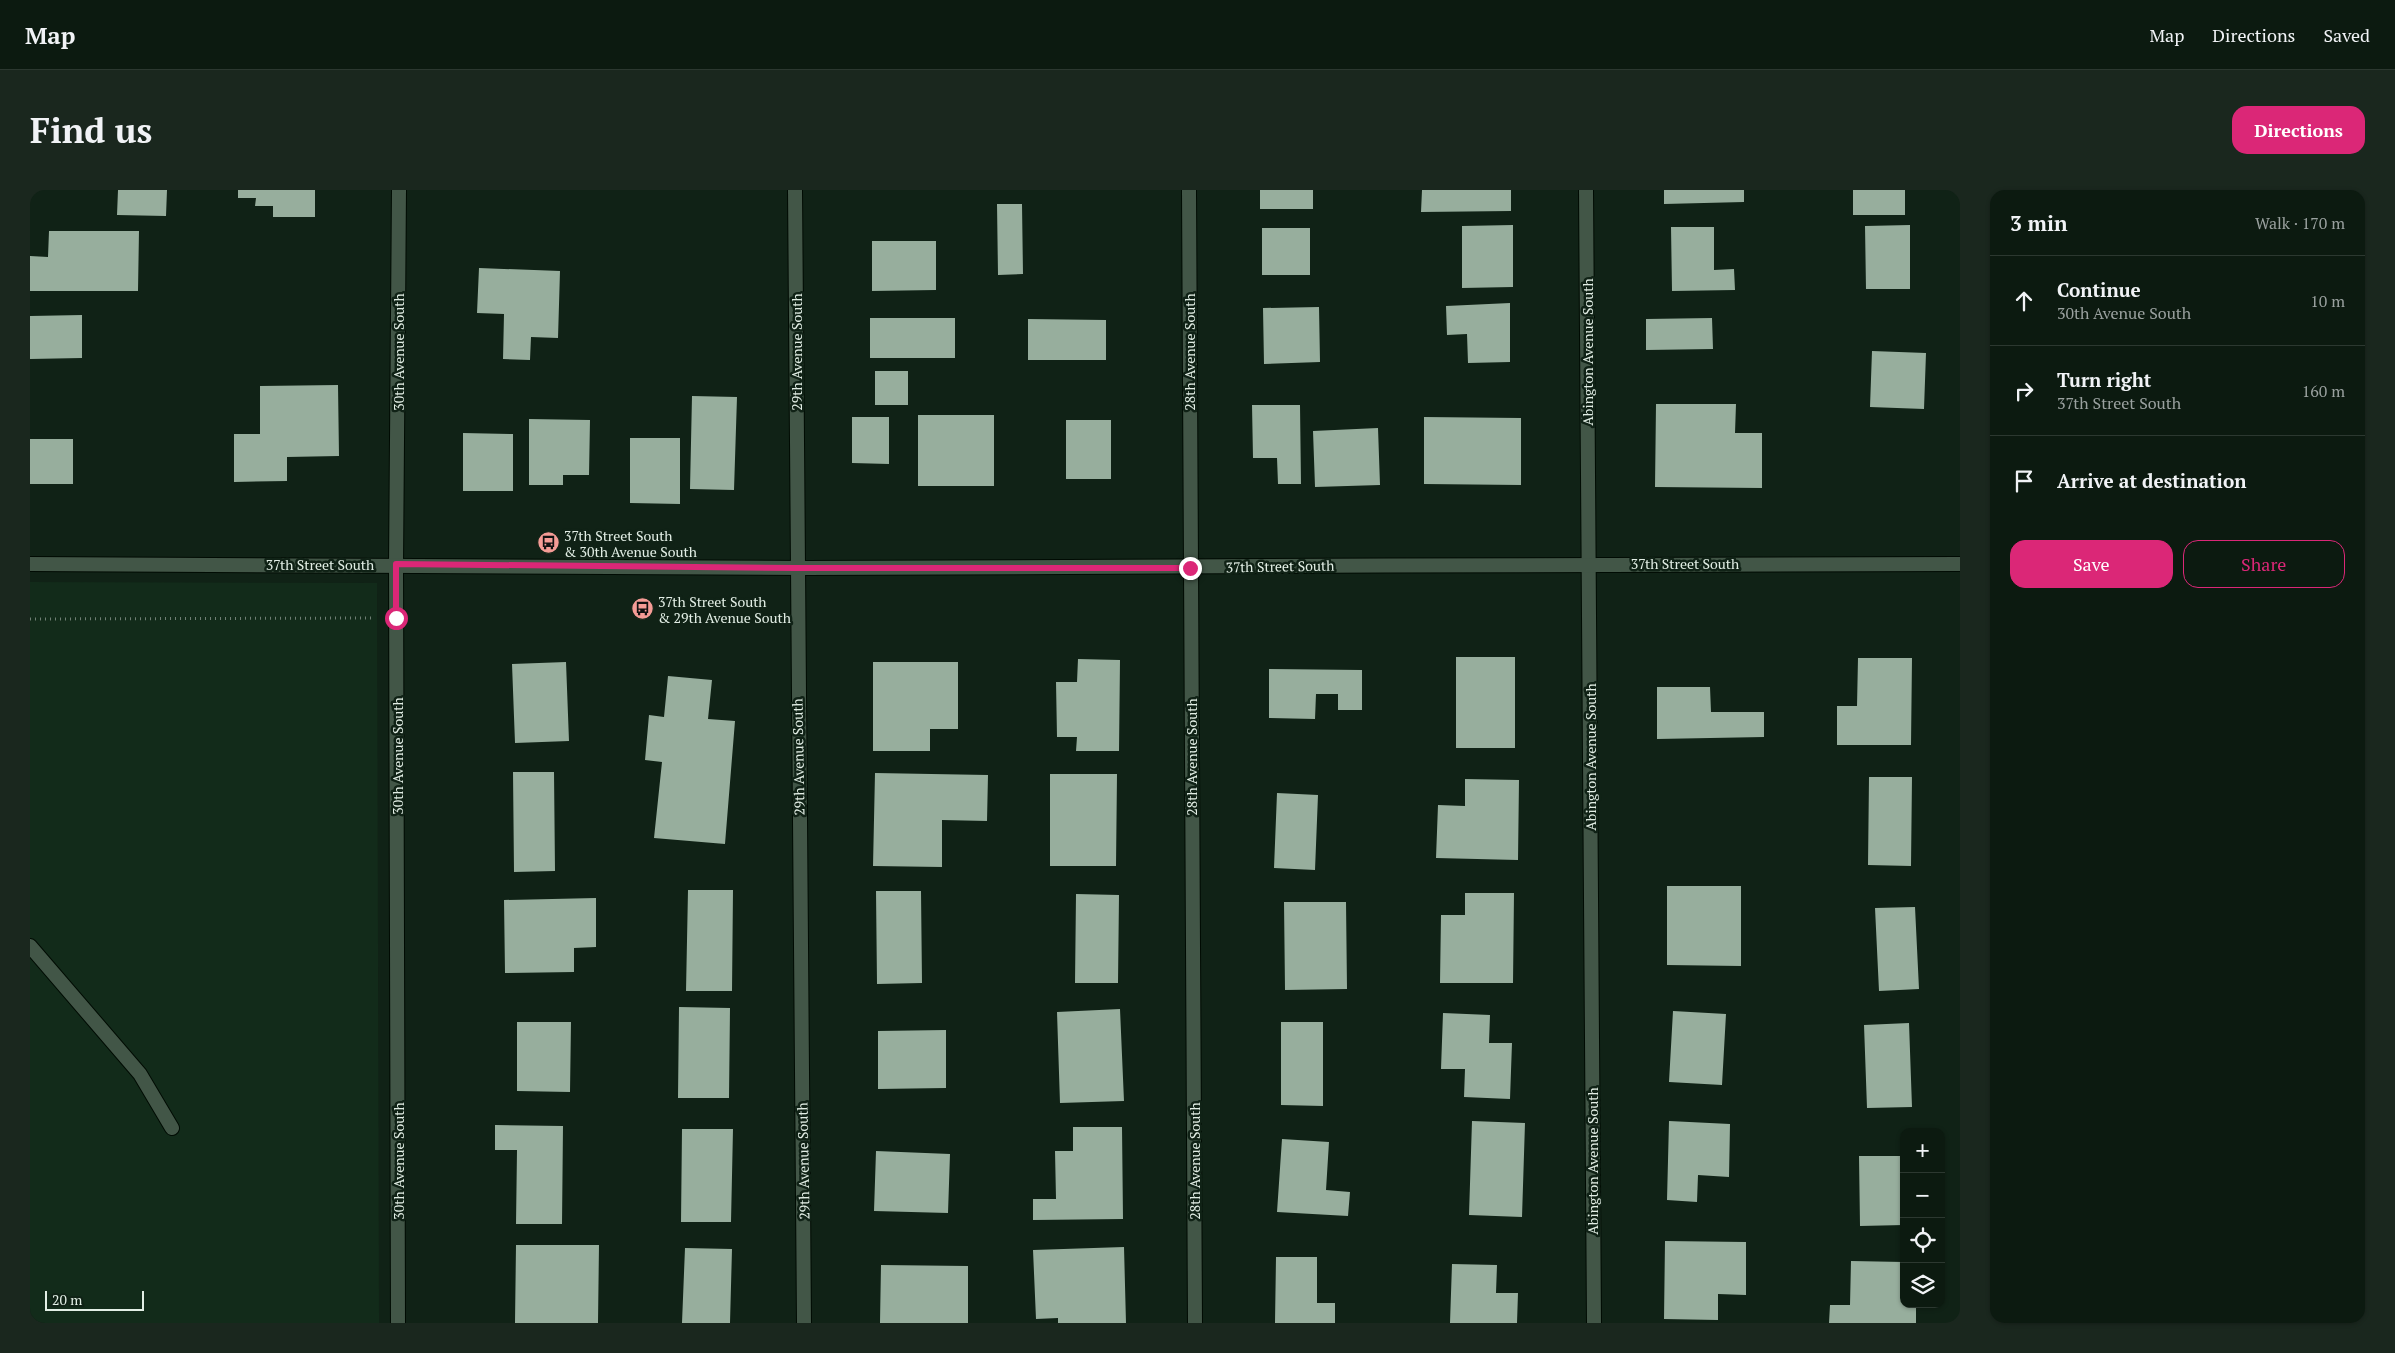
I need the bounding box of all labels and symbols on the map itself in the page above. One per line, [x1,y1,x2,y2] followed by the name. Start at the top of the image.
[1578,278,1597,426] street label: Abington Avenue South
[389,293,408,411] street label: 30th Avenue South
[787,293,806,411] street label: 29th Avenue South
[1180,293,1199,411] street label: 28th Avenue South
[564,526,697,561] place label: 37th Street South & 30th Avenue South
[536,531,560,555] bus stop icon: 37th Street South & 30th Avenue South
[1631,554,1739,573] street label: 37th Street South
[266,555,374,574] street label: 37th Street South
[1226,556,1334,576] street label: 37th Street South
[1179,557,1202,580] route end
[658,592,791,627] place label: 37th Street South & 29th Avenue South
[630,597,654,621] bus stop icon: 37th Street South & 29th Avenue South
[385,607,408,630] route start
[1581,683,1600,831] street label: Abington Avenue South
[388,697,407,815] street label: 30th Avenue South
[787,698,809,816] street label: 29th Avenue South
[1182,698,1201,816] street label: 28th Avenue South
[1583,1087,1602,1235] street label: Abington Avenue South
[389,1102,408,1220] street label: 30th Avenue South
[792,1102,814,1220] street label: 29th Avenue South
[1185,1102,1204,1220] street label: 28th Avenue South
[45,1288,144,1311] scale bar

